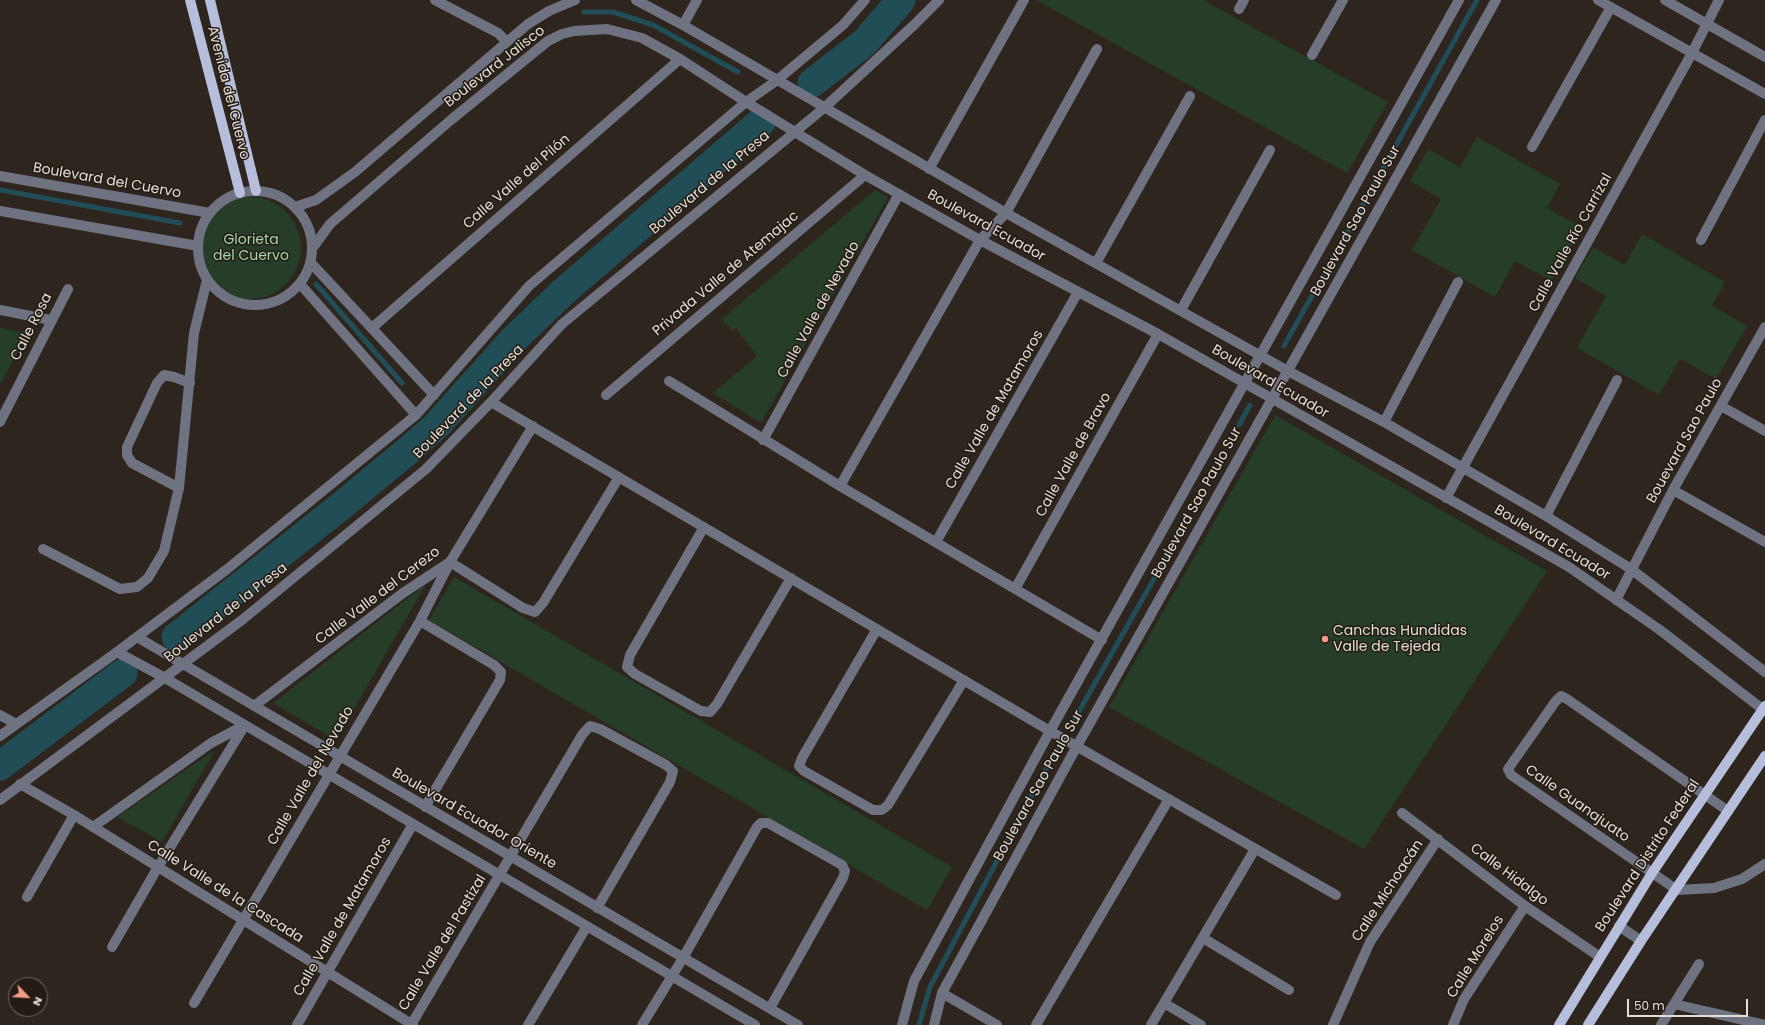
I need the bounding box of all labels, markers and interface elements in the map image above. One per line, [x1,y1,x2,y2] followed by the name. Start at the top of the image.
[441,23,549,111] street label: Boulevard Jalisco
[203,25,253,161] street label: Avenida del Cuervo
[647,128,773,238] street label: Boulevard de la Presa
[460,131,574,233] street label: Calle Valle del Pilón
[1307,143,1405,299] street label: Boulevard Sao Paulo Sur
[32,160,182,202] street label: Boulevard del Cuervo
[1526,171,1616,315] street label: Calle Valle Río Carrizal
[924,187,1048,265] street label: Boulevard Ecuador
[650,208,802,340] street label: Privada Valle de Atemajac
[213,232,289,264] park label: Glorieta del Cuervo
[774,239,864,381] street label: Calle Valle de Nevado
[8,290,56,364] street label: Calle Rosa
[943,328,1047,492] street label: Calle Valle de Matamoros
[410,342,528,462] street label: Boulevard de la Presa
[1209,342,1331,422] street label: Boulevard Ecuador
[1644,376,1726,506] street label: Bouevard Sao Paulo
[1033,390,1115,520] street label: Calle Valle de Bravo
[1148,425,1246,581] street label: Boulevard Sao Paulo Sur
[1491,502,1613,584] street label: Boulevard Ecuador
[312,544,444,648] street label: Calle Valle del Cerezo
[161,560,291,666] street label: Boulevard de la Presa
[1333,623,1467,656] place label: Canchas Hundidas Valle de Tejeda
[1320,634,1330,644] marker: Canchas Hundidas Valle de Tejeda
[264,704,358,848] street label: Calle Valle del Nevado
[990,708,1088,864] street label: Boulevard Sao Paulo Sur
[1522,762,1632,846] street label: Calle Guanajuato
[389,765,559,873] street label: Boulevard Ecuador Oriente
[1592,777,1704,935] street label: Boulevard Distrito Federal
[291,835,395,999] street label: Calle Valle de Matamoros
[144,837,306,947] street label: Calle Valle de la Cascada
[1349,837,1427,945] street label: Calle Michoacán
[1467,840,1551,910] street label: Calle Hidalgo
[396,872,490,1014] street label: Calle Valle del Pastizal
[1444,913,1508,1001] street label: Calle Morelos
[8,977,48,1017] north arrow
[1629,991,1750,1017] scale bar
[29,995,47,1009] text: N
[1634,997,1665,1014] text: 50 m

